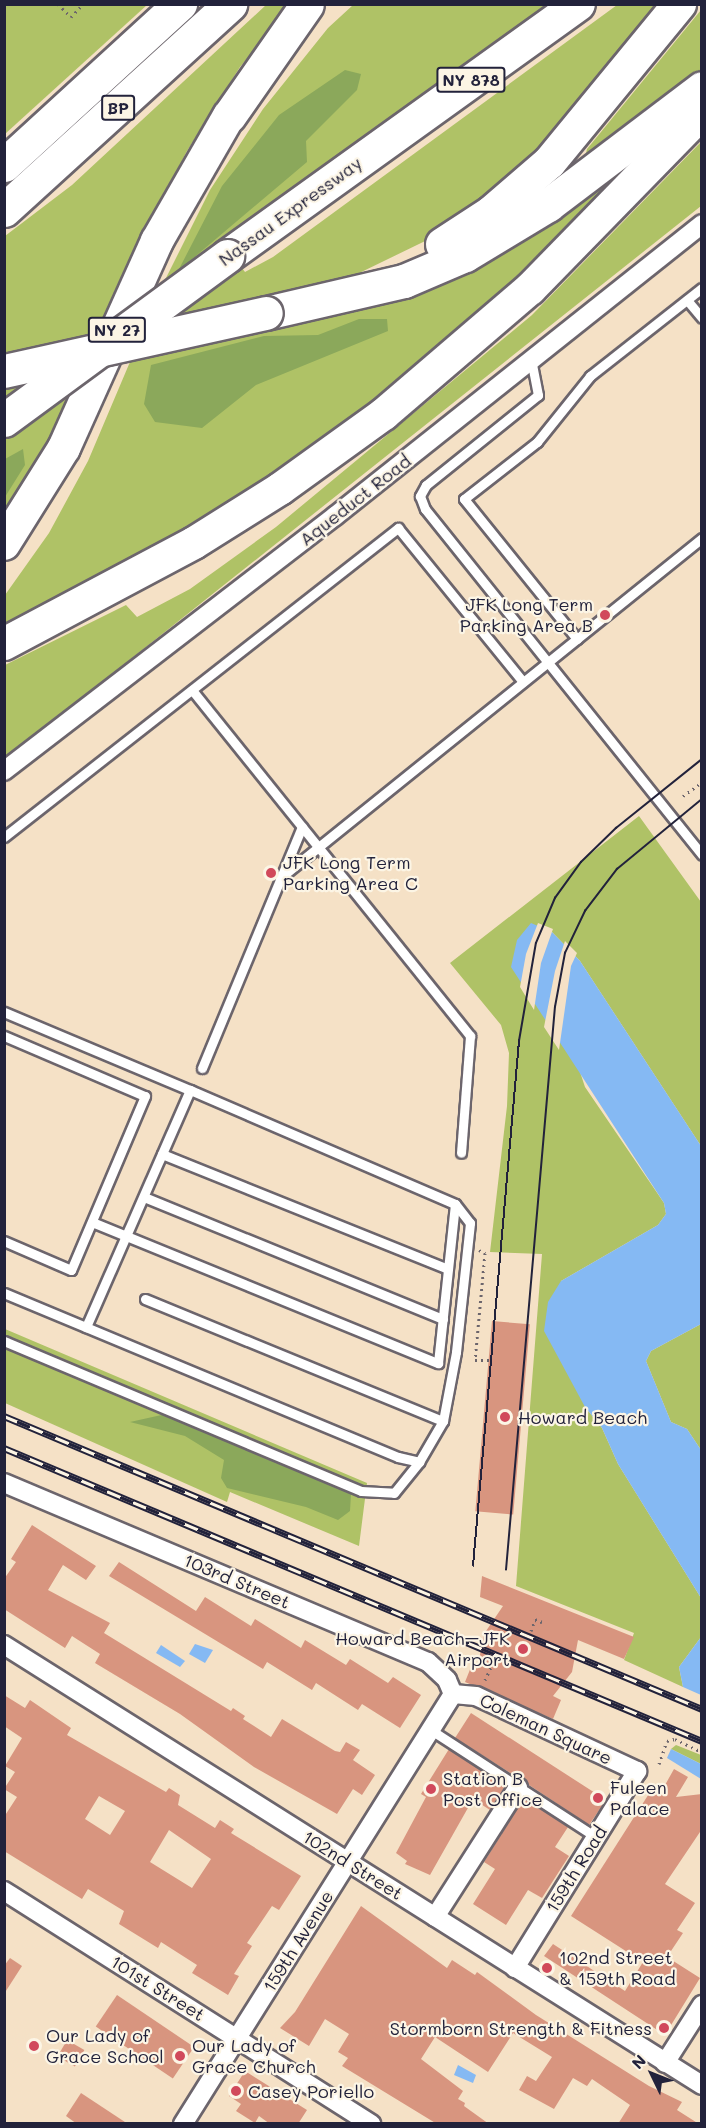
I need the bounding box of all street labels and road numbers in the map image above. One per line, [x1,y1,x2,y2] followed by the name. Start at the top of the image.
[435,67,507,93] road number: NY 878
[100,95,136,121] road number: BP
[214,152,366,270] street label: Nassau Expressway
[87,317,147,343] road number: NY 27
[295,450,415,550] street label: Aqueduct Road
[181,1549,293,1613] street label: 103rd Street
[476,1689,616,1769] street label: Coleman Square
[541,1822,611,1916] street label: 159th Road
[299,1826,407,1904] street label: 102nd Street
[258,1886,338,1996] street label: 159th Avenue
[107,1951,209,2025] street label: 101st Street

